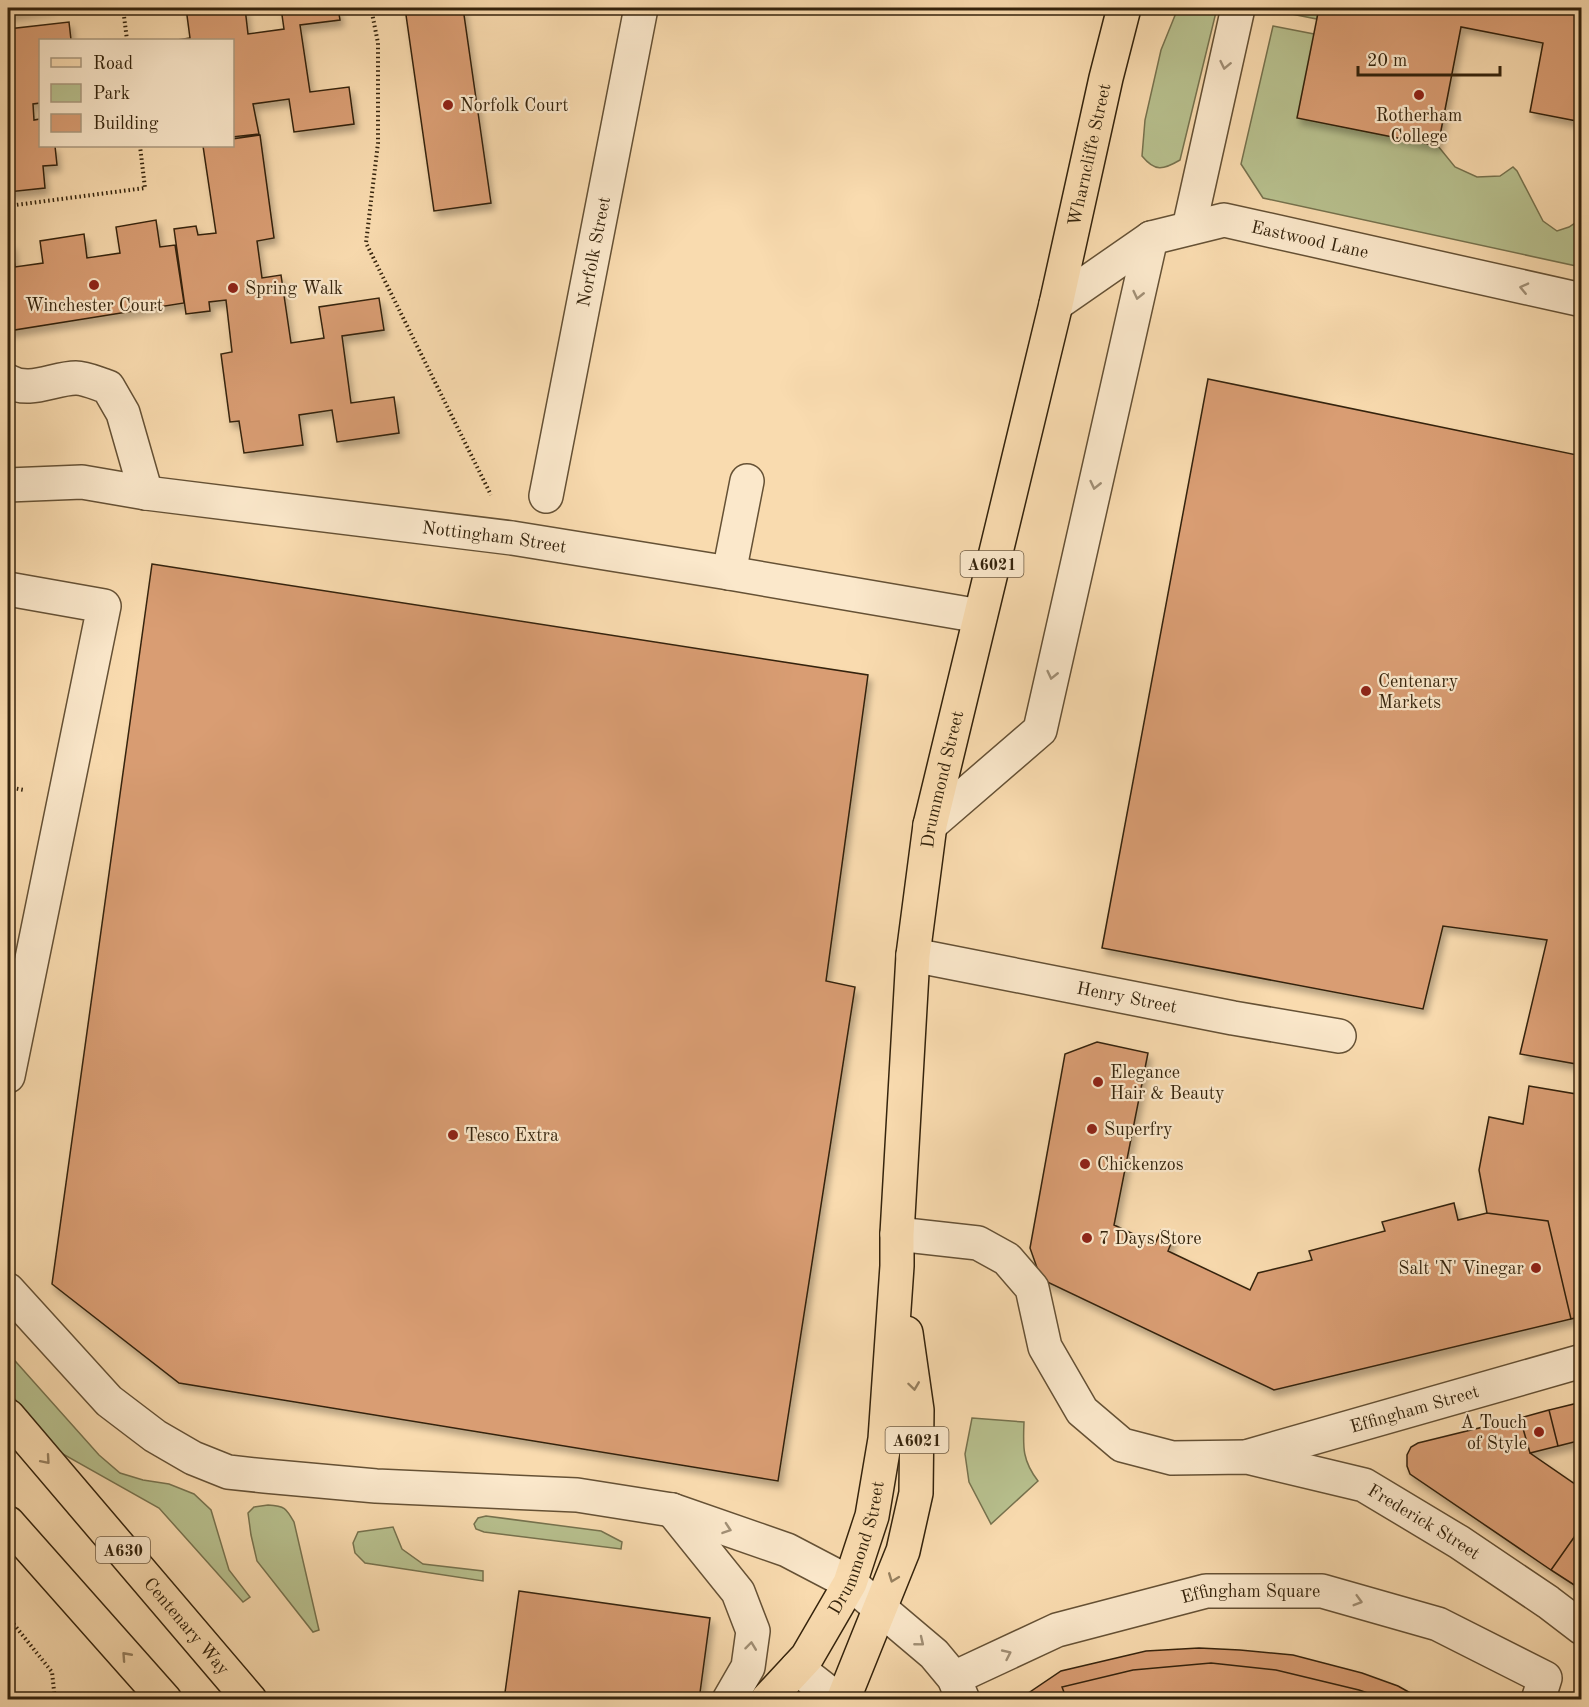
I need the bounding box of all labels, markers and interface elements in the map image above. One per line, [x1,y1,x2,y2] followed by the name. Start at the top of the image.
[39,39,234,147] legend
[1358,39,1500,77] scale bar
[1367,52,1407,70] text: 20 m
[93,55,133,73] text: Road
[1219,59,1232,69] one-way arrow
[1066,82,1115,228] street label: Wharncliffe Street
[93,85,130,103] text: Park
[1412,88,1426,102] marker: Rotherham College
[460,97,569,115] place label: Norfolk Court
[441,98,455,112] marker: Norfolk Court
[1376,107,1462,146] place label: Rotherham College
[93,115,159,133] text: Building
[575,195,614,309] street label: Norfolk Street
[1249,218,1370,262] street label: Eastwood Lane
[87,278,101,292] marker: Winchester Court
[245,280,343,298] place label: Spring Walk
[226,281,240,295] marker: Spring Walk
[1520,282,1530,295] one-way arrow
[1132,290,1145,300] one-way arrow
[25,297,163,315] place label: Winchester Court
[1089,480,1102,490] one-way arrow
[421,519,568,557] street label: Nottingham Street
[960,551,1024,577] road number: A6021
[1047,670,1060,680] one-way arrow
[1378,673,1459,712] place label: Centenary Markets
[1359,684,1373,698] marker: Centenary Markets
[919,709,967,849] street label: Drummond Street
[1075,979,1178,1017] street label: Henry Street
[1110,1064,1225,1103] place label: Elegance Hair & Beauty
[1091,1075,1105,1089] marker: Elegance Hair & Beauty
[1104,1121,1173,1139] place label: Superfry
[1085,1122,1099,1136] marker: Superfry
[465,1127,559,1145] place label: Tesco Extra
[446,1128,460,1142] marker: Tesco Extra
[1097,1156,1184,1174] place label: Chickenzos
[1078,1157,1092,1171] marker: Chickenzos
[1099,1230,1202,1248] place label: 7 Days Store
[1080,1231,1094,1245] marker: 7 Days Store
[1398,1260,1525,1278] place label: Salt 'N' Vinegar
[1529,1261,1543,1275] marker: Salt 'N' Vinegar
[907,1382,919,1391] one-way arrow
[1348,1383,1481,1437] street label: Effingham Street
[1460,1414,1527,1453] place label: A Touch of Style
[1532,1425,1546,1439] marker: A Touch of Style
[886,1427,948,1453] road number: A6021
[38,1454,49,1465] one-way arrow
[826,1480,888,1618] street label: Drummond Street
[1364,1481,1483,1563] street label: Frederick Street
[722,1522,732,1535] one-way arrow
[96,1537,150,1563] road number: A630
[888,1572,900,1583] one-way arrow
[140,1575,233,1679] street label: Centenary Way
[1179,1583,1320,1607] street label: Effingham Square
[1353,1594,1363,1606] one-way arrow
[913,1634,924,1645] one-way arrow
[744,1642,757,1651] one-way arrow
[1001,1649,1012,1661] one-way arrow
[122,1652,133,1663] one-way arrow

